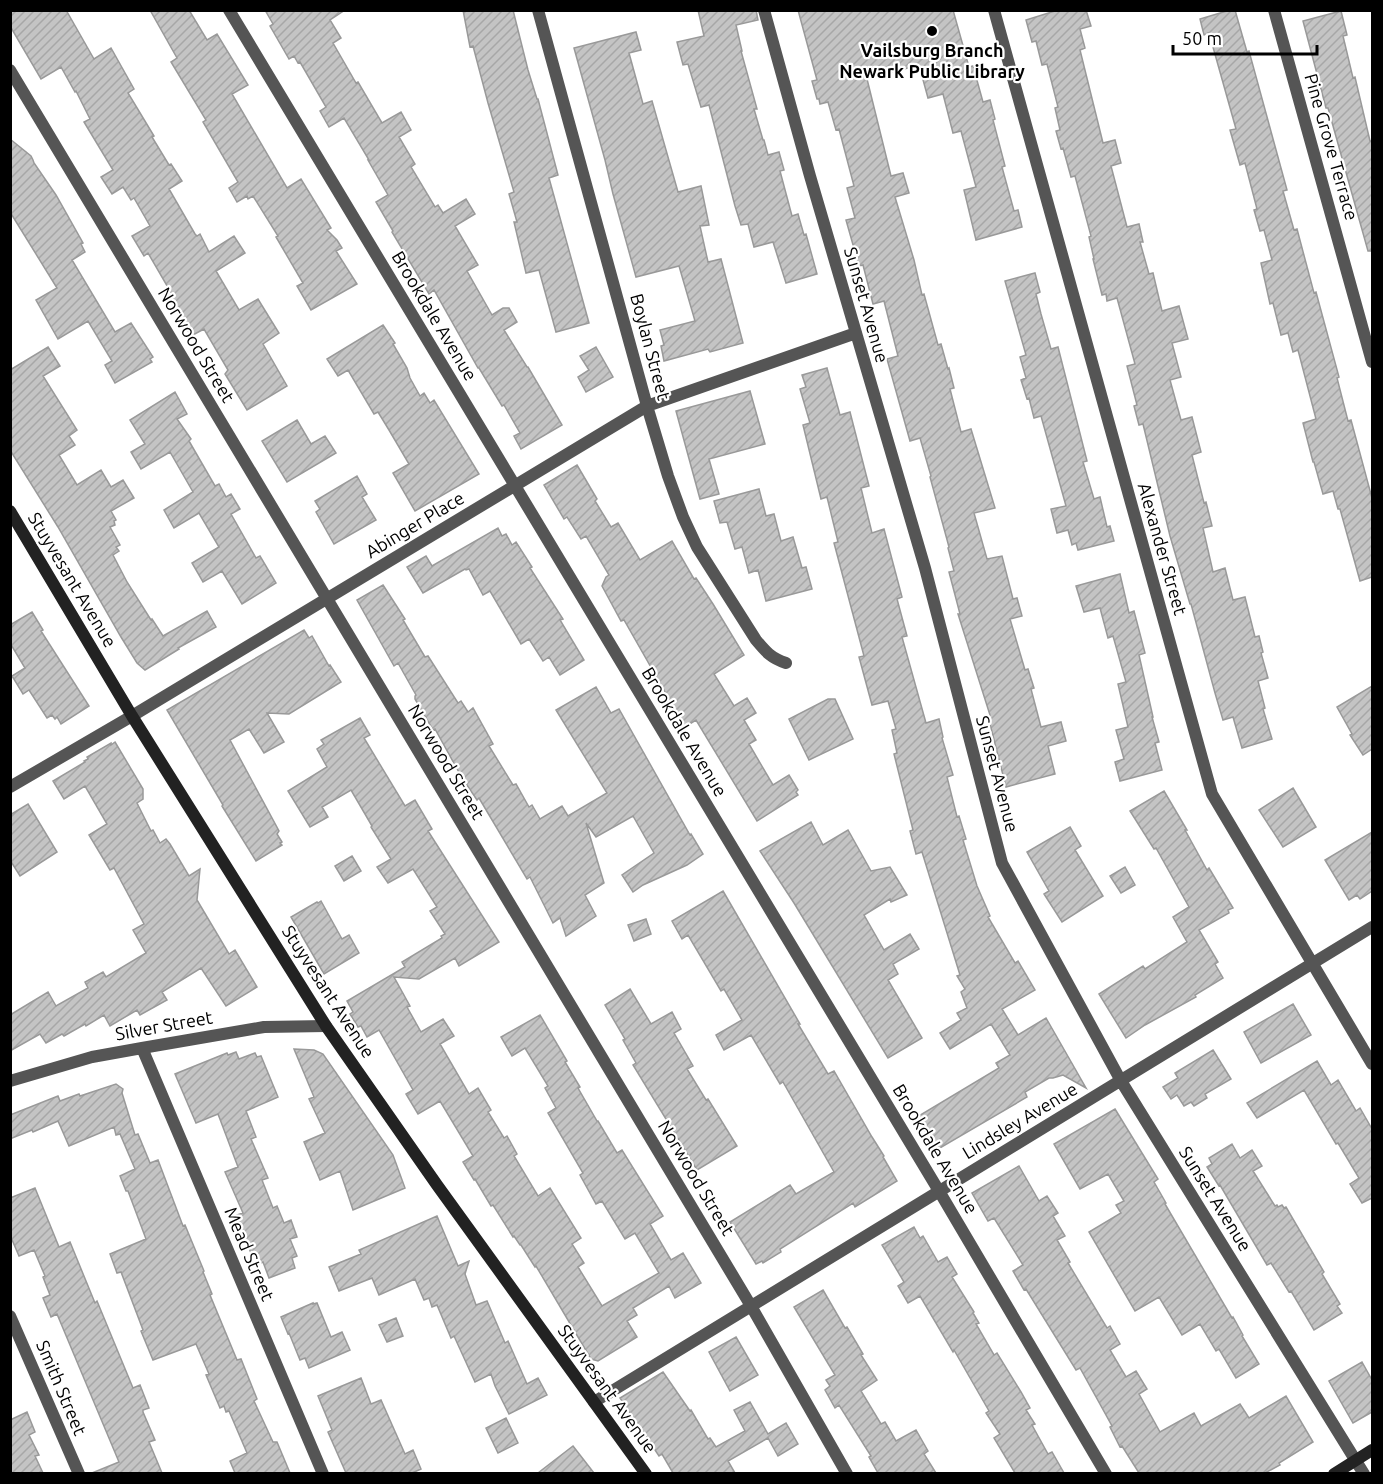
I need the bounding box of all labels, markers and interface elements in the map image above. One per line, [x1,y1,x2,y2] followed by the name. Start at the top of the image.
[1173,18,1317,56] scale bar
[925,24,939,38] marker: Vailsburg Branch Newark Public Library
[1182,28,1222,48] text: 50 m
[839,40,1025,81] place label: Vailsburg Branch Newark Public Library
[1301,71,1362,222] street label: Pine Grove Terrace
[841,244,893,365] street label: Sunset Avenue
[388,247,481,384] street label: Brookdale Avenue
[155,283,239,406] street label: Norwood Street
[627,291,675,402] street label: Boylan Street
[1135,480,1191,617] street label: Alexander Street
[362,487,467,561] street label: Abinger Place
[25,509,121,650] street label: Stuyvesant Avenue
[638,663,731,800] street label: Brookdale Avenue
[405,700,489,823] street label: Norwood Street
[973,713,1023,834] street label: Sunset Avenue
[279,922,379,1061] street label: Stuyvesant Avenue
[114,1007,214,1043] street label: Silver Street
[959,1078,1080,1162] street label: Lindsley Avenue
[889,1080,982,1217] street label: Brookdale Avenue
[655,1116,739,1239] street label: Norwood Street
[1176,1142,1256,1254] street label: Sunset Avenue
[221,1204,279,1303] street label: Mead Street
[555,1320,661,1456] street label: Stuyvesant Avenue
[33,1337,91,1438] street label: Smith Street

